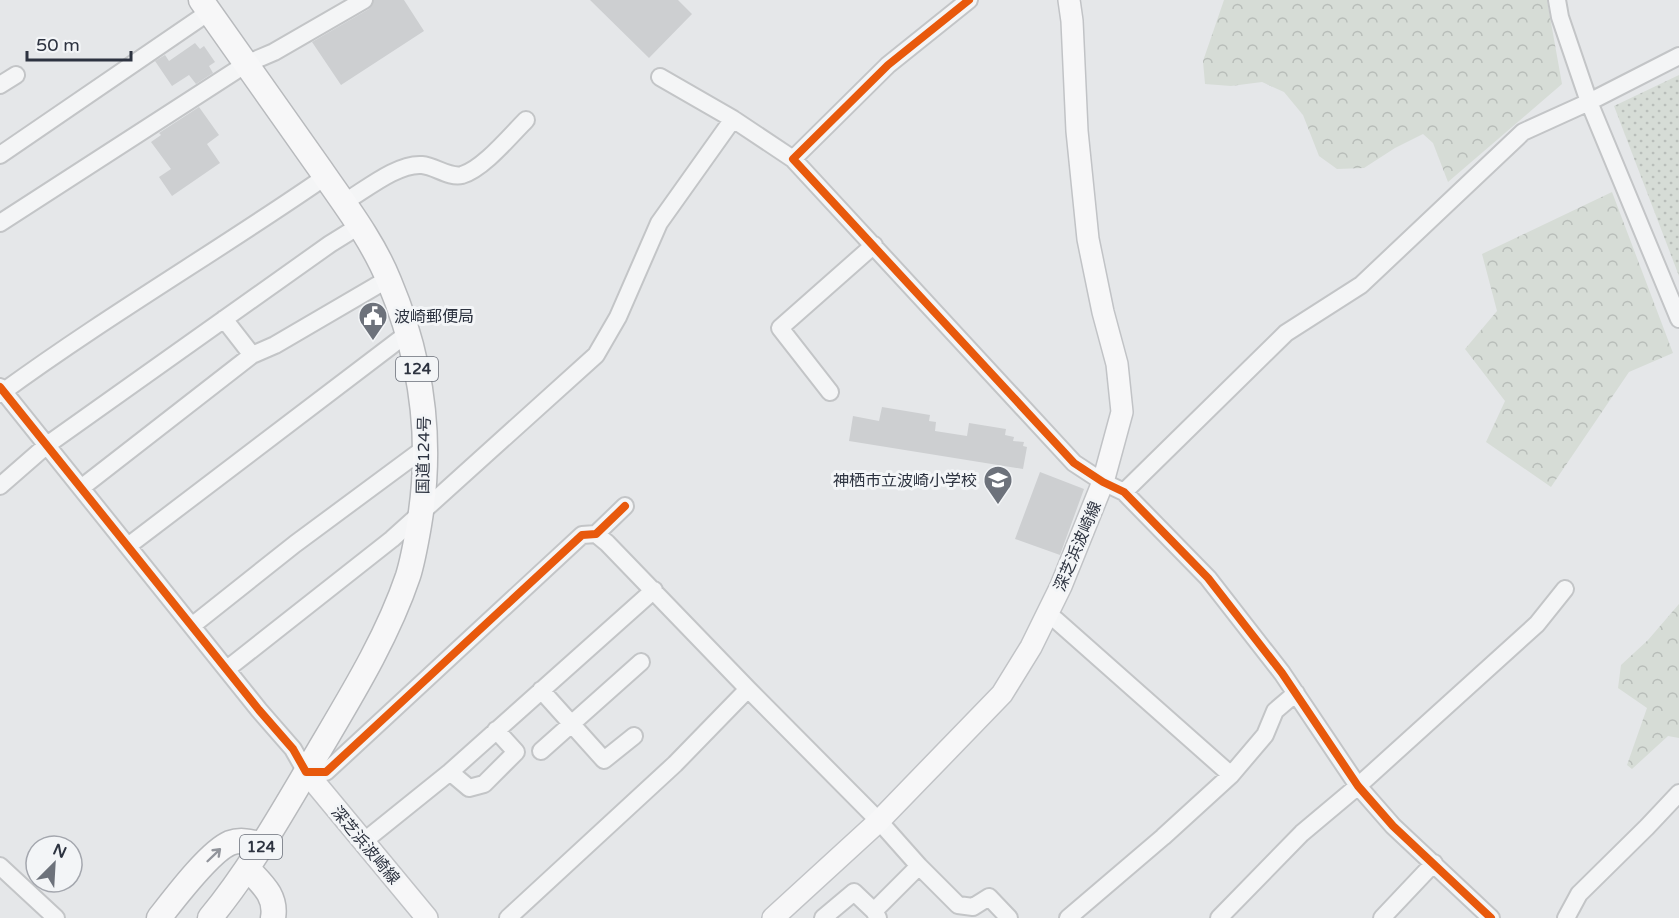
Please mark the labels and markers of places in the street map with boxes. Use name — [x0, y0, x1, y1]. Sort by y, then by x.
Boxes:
public building icon: 波崎郵便局 — [357, 300, 389, 342]
place label: 波崎郵便局 — [394, 307, 474, 327]
school or university icon: 神栖市立波崎小学校 — [982, 464, 1014, 506]
place label: 神栖市立波崎小学校 — [833, 471, 977, 491]

